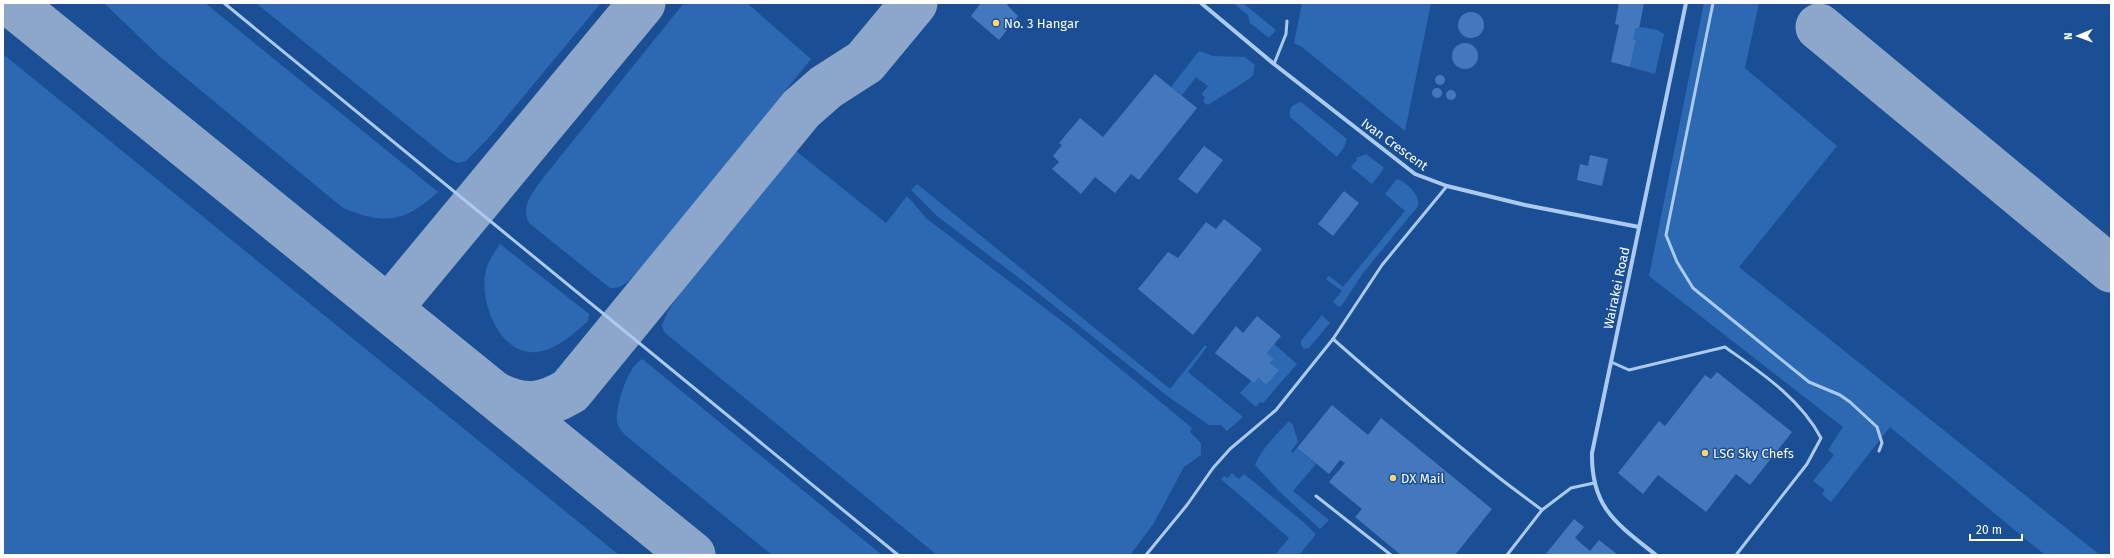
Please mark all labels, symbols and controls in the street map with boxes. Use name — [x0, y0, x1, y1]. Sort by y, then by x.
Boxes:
place label: No. 3 Hangar — [1004, 16, 1079, 31]
north arrow — [2058, 16, 2098, 56]
marker: No. 3 Hangar — [991, 18, 1001, 28]
text: N — [2062, 32, 2075, 40]
street label: Ivan Crescent — [1359, 115, 1431, 174]
street label: Wairakei Road — [1600, 246, 1632, 330]
place label: LSG Sky Chefs — [1713, 446, 1794, 461]
marker: LSG Sky Chefs — [1700, 448, 1710, 458]
place label: DX Mail — [1401, 471, 1445, 486]
marker: DX Mail — [1388, 473, 1398, 483]
scale bar — [1970, 516, 2022, 542]
text: 20 m — [1976, 523, 2002, 537]

